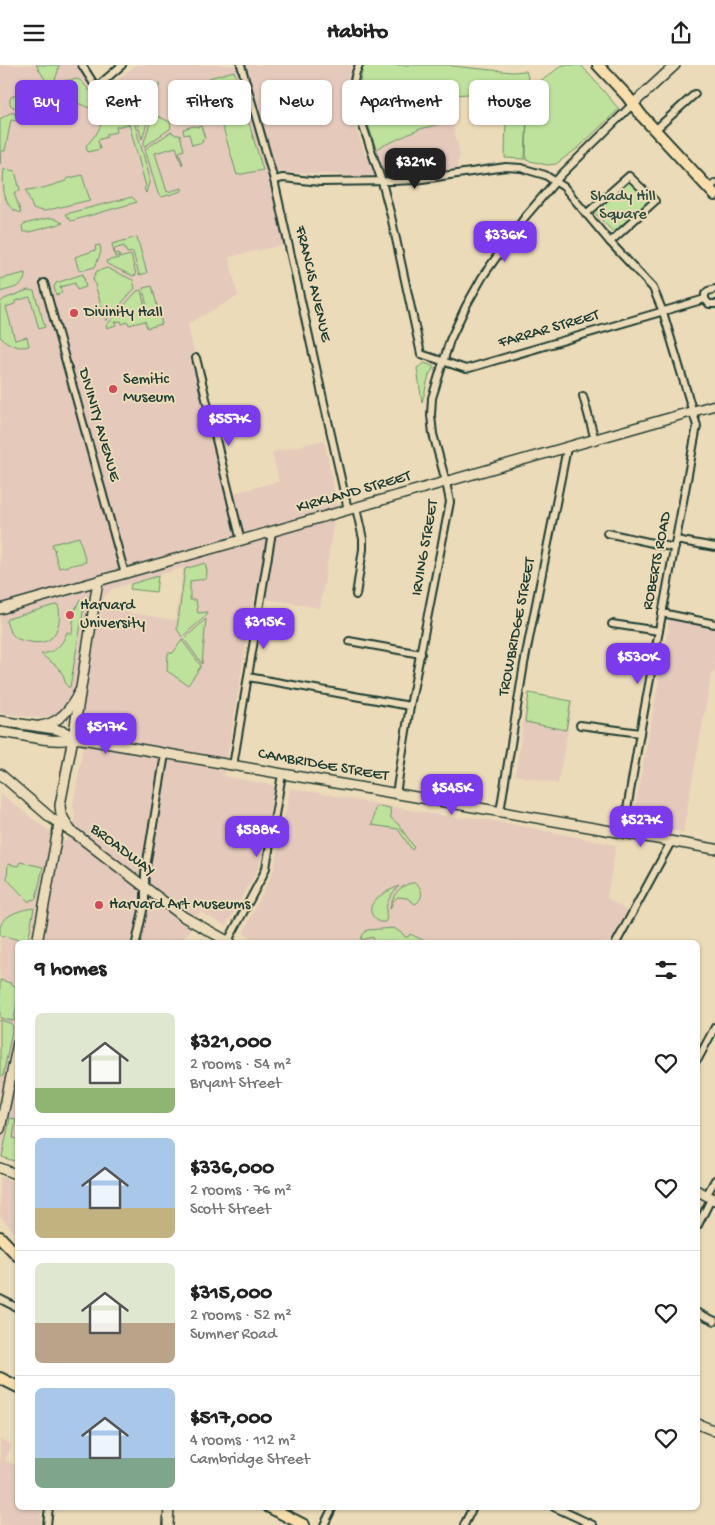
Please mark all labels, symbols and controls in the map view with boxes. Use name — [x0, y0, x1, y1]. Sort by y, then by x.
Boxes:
icon: menu — [20, 19, 48, 47]
icon: share — [667, 19, 695, 47]
text: Habito — [327, 20, 388, 46]
chip: Buy — [15, 80, 78, 125]
chip: Rent — [88, 80, 158, 125]
chip: Filters — [168, 80, 251, 125]
chip: New — [261, 80, 332, 125]
chip: Apartment — [342, 80, 459, 125]
chip: House — [469, 80, 549, 125]
pin: $321K — [380, 147, 450, 190]
text: $321K — [396, 154, 434, 173]
park label: Shady Hill Square — [590, 188, 656, 225]
pin: $336K — [470, 221, 540, 263]
street label: FRANCIS AVENUE — [289, 223, 335, 345]
text: $336K — [485, 227, 525, 246]
place label: Divinity Hall — [83, 304, 163, 323]
street label: FARRAR STREET — [495, 306, 602, 354]
marker: Divinity Hall — [68, 307, 80, 319]
street label: DIVINITY AVENUE — [73, 365, 123, 485]
place label: Semitic Museum — [123, 371, 175, 408]
marker: Semitic Museum — [107, 383, 119, 395]
pin: $557K — [194, 405, 264, 447]
text: $557K — [208, 411, 250, 430]
street label: KIRKLAND STREET — [295, 467, 414, 518]
street label: IRVING STREET — [408, 498, 444, 598]
street label: ROBERTS ROAD — [639, 510, 677, 612]
street label: TROWBRIDGE STREET — [495, 555, 541, 699]
place label: Harvard University — [80, 597, 145, 634]
pin: $315K — [229, 607, 299, 650]
marker: Harvard University — [64, 609, 76, 621]
text: $315K — [244, 614, 284, 633]
pin: $530K — [603, 643, 673, 685]
text: $530K — [617, 649, 659, 668]
pin: $517K — [71, 713, 141, 755]
text: $517K — [86, 719, 126, 738]
street label: CAMBRIDGE STREET — [256, 745, 390, 787]
pin: $545K — [417, 773, 487, 816]
text: $545K — [432, 780, 472, 799]
pin: $527K — [606, 805, 676, 848]
text: $527K — [621, 812, 661, 831]
pin: $588K — [222, 815, 292, 858]
street label: BROADWAY — [85, 820, 158, 882]
text: $588K — [236, 822, 278, 841]
place label: Harvard Art Museums — [109, 896, 251, 915]
marker: Harvard Art Museums — [93, 899, 105, 911]
icon: filters — [652, 956, 680, 984]
text: 9 homes — [35, 958, 106, 983]
text: $321,000 — [190, 1031, 271, 1056]
icon: home — [75, 1033, 135, 1093]
icon: heart — [652, 1049, 680, 1077]
text: 2 rooms · 54 m² — [190, 1056, 291, 1075]
text: Bryant Street — [190, 1075, 281, 1094]
text: $336,000 — [190, 1157, 274, 1182]
icon: home — [75, 1158, 135, 1218]
icon: heart — [652, 1174, 680, 1202]
text: 2 rooms · 76 m² — [190, 1182, 292, 1201]
text: Scott Street — [190, 1201, 271, 1220]
text: $315,000 — [190, 1282, 272, 1307]
icon: home — [75, 1283, 135, 1343]
icon: heart — [652, 1299, 680, 1327]
text: 2 rooms · 52 m² — [190, 1307, 292, 1326]
text: Sumner Road — [190, 1326, 277, 1345]
text: $517,000 — [190, 1407, 272, 1432]
icon: home — [75, 1408, 135, 1468]
icon: heart — [652, 1424, 680, 1452]
text: 4 rooms · 112 m² — [190, 1432, 296, 1451]
text: Cambridge Street — [190, 1451, 310, 1470]

